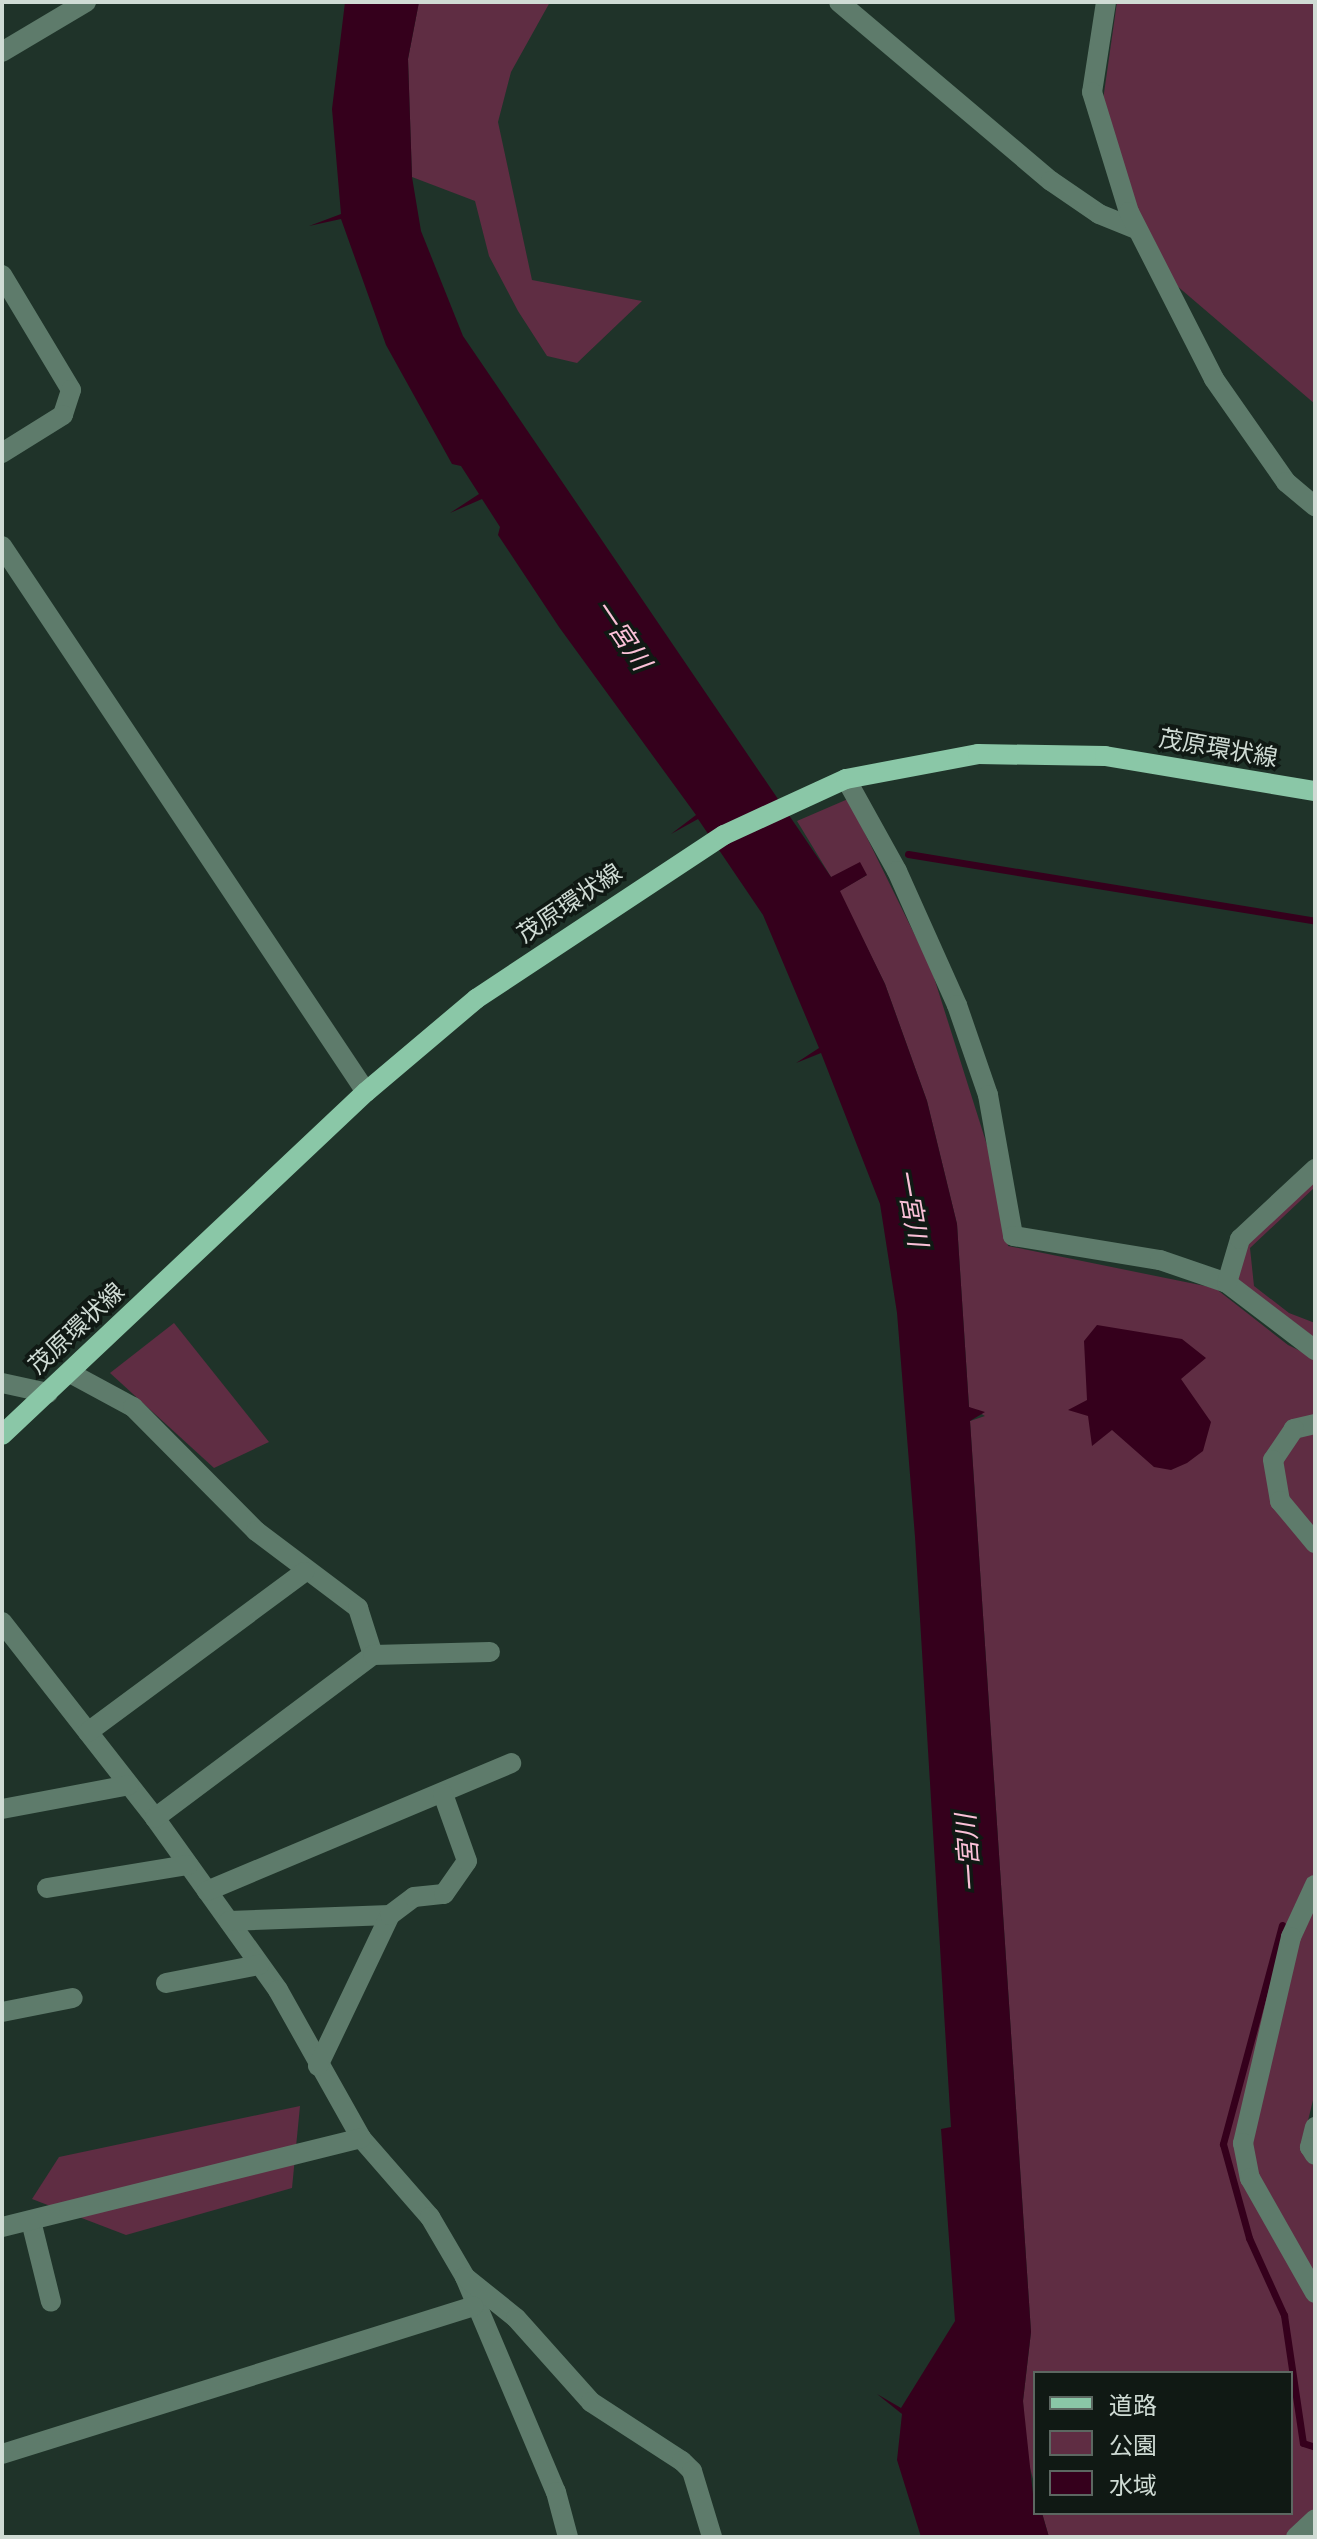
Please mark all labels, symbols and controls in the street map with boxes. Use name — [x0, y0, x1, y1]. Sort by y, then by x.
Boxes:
water label: 一宮川 — [586, 595, 656, 677]
street label: 茂原環状線 — [1156, 724, 1280, 774]
street label: 茂原環状線 — [512, 859, 628, 949]
water label: 一宮川 — [888, 1167, 932, 1249]
street label: 茂原環状線 — [23, 1278, 131, 1380]
water label: 一宮川 — [952, 1813, 988, 1893]
legend — [1033, 2371, 1293, 2515]
text: 道路 — [1109, 2391, 1157, 2421]
text: 公園 — [1109, 2431, 1157, 2461]
text: 水域 — [1109, 2471, 1157, 2501]

